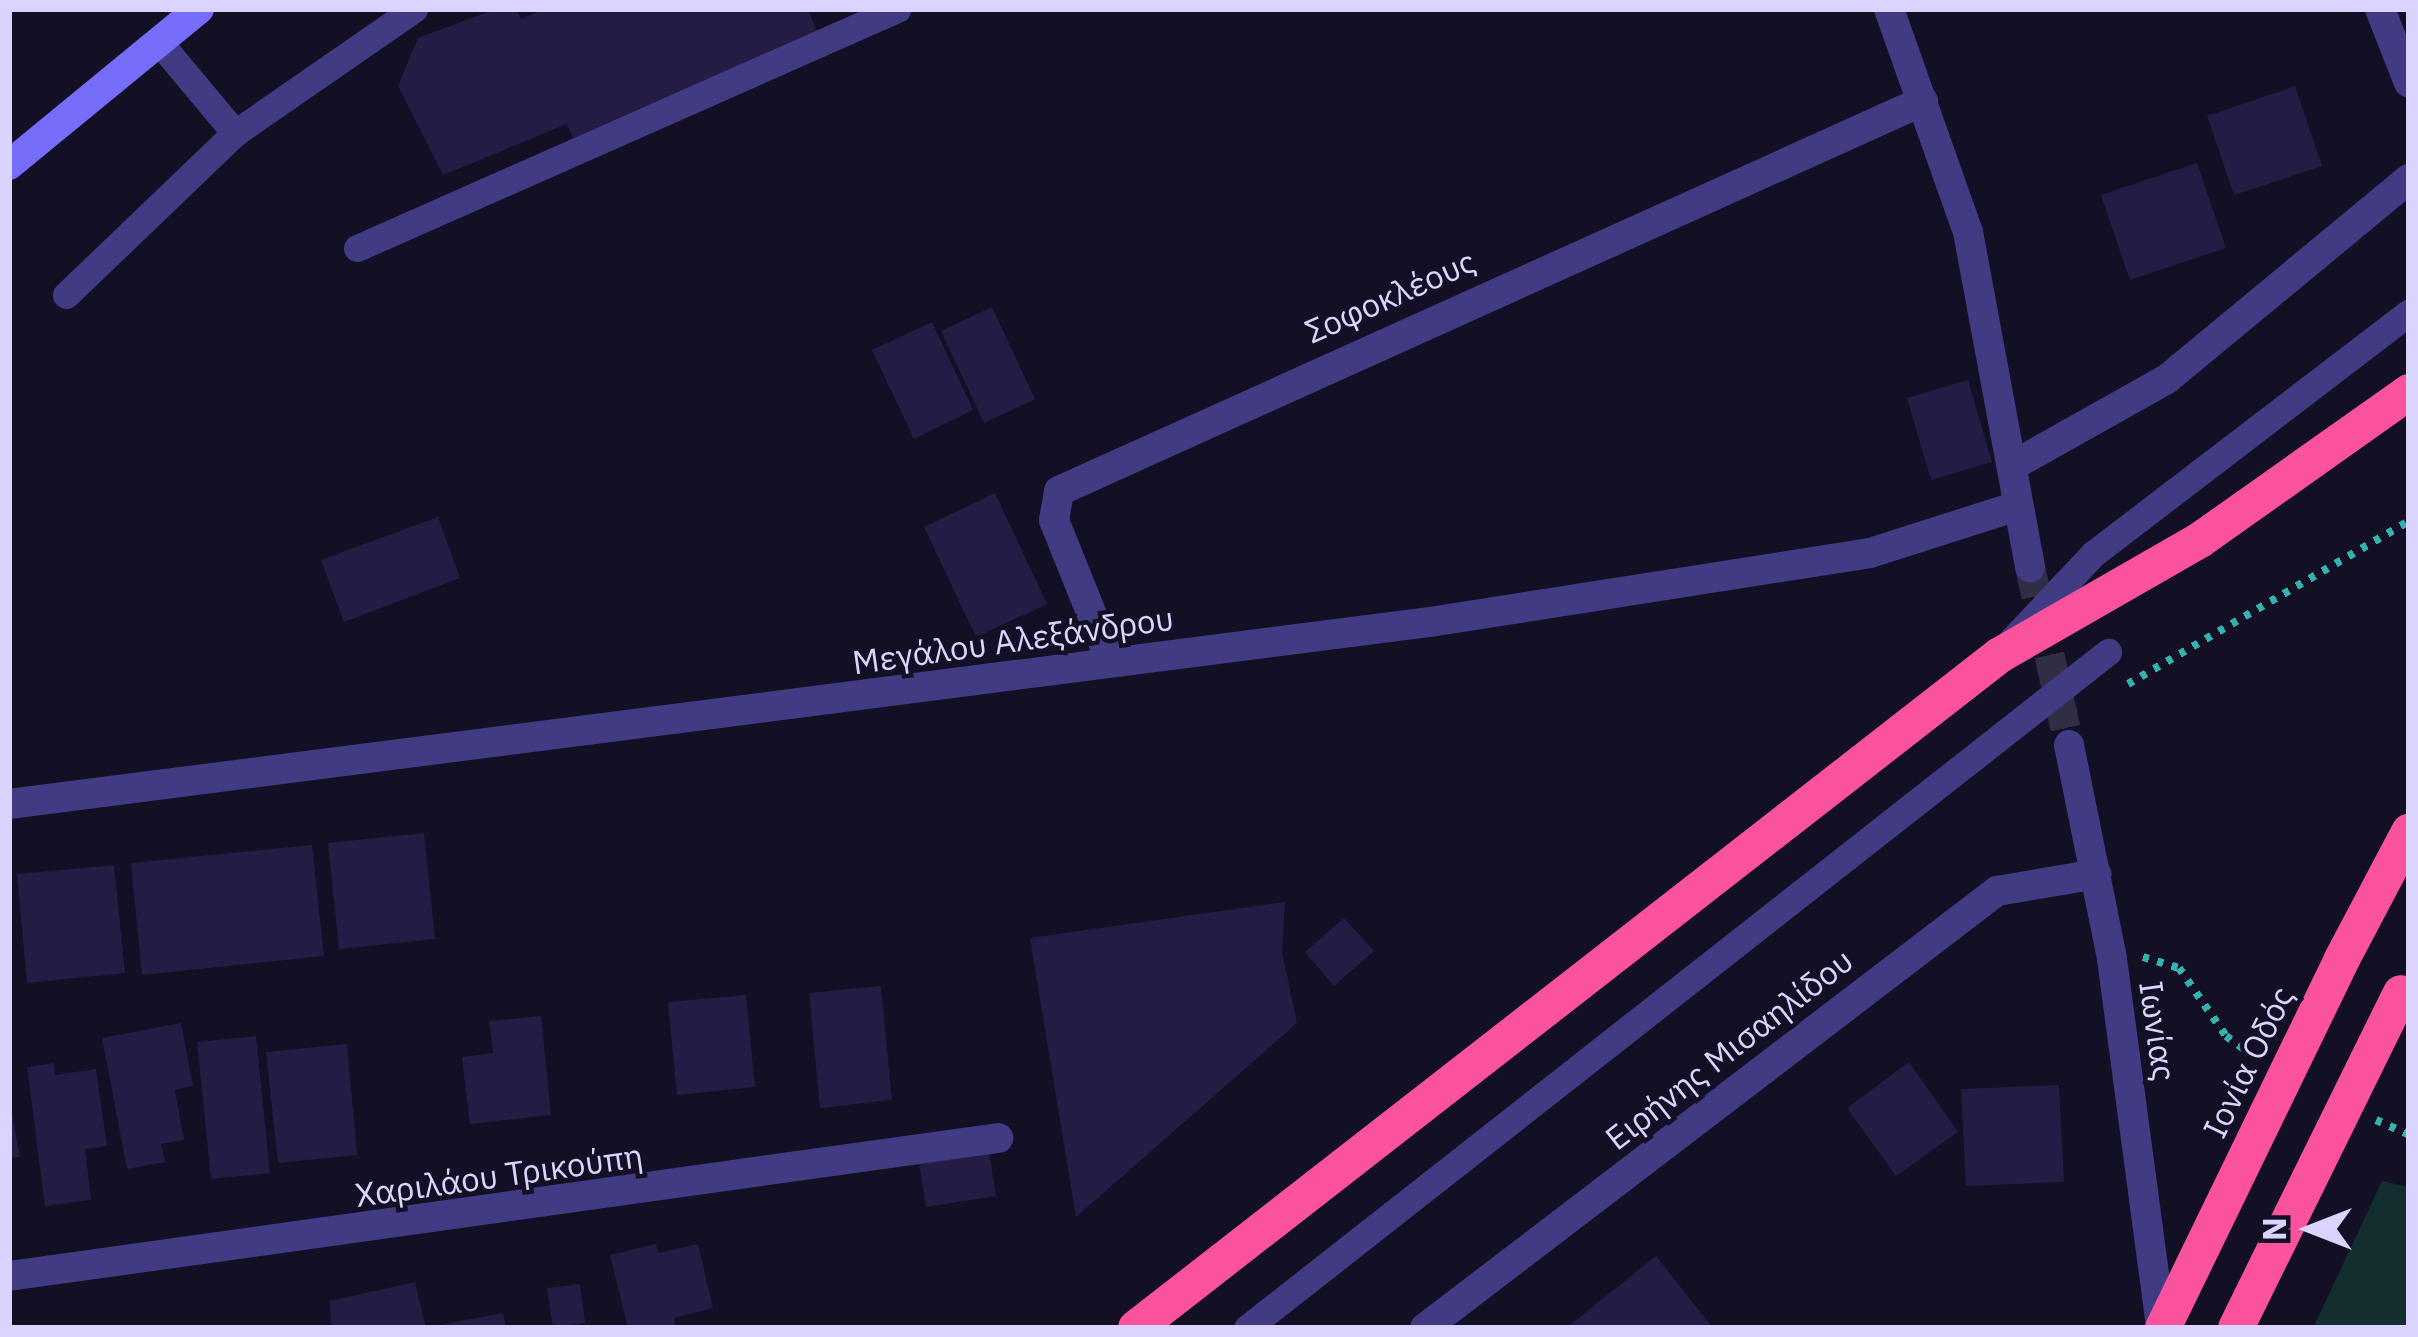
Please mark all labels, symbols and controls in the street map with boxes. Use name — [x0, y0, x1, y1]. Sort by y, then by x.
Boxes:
street label: Σοφοκλέους — [1299, 241, 1481, 351]
street label: Μεγάλου Αλεξάνδρου — [850, 598, 1176, 682]
street label: Ειρήνης Μισαηλίδου — [1598, 940, 1860, 1158]
street label: Ιωνίας — [2131, 978, 2185, 1084]
street label: Ιονία Οδός — [2194, 980, 2302, 1144]
street label: Χαριλάου Τρικούπη — [353, 1135, 645, 1215]
north arrow — [2250, 1169, 2370, 1289]
text: N — [2252, 1217, 2295, 1241]

